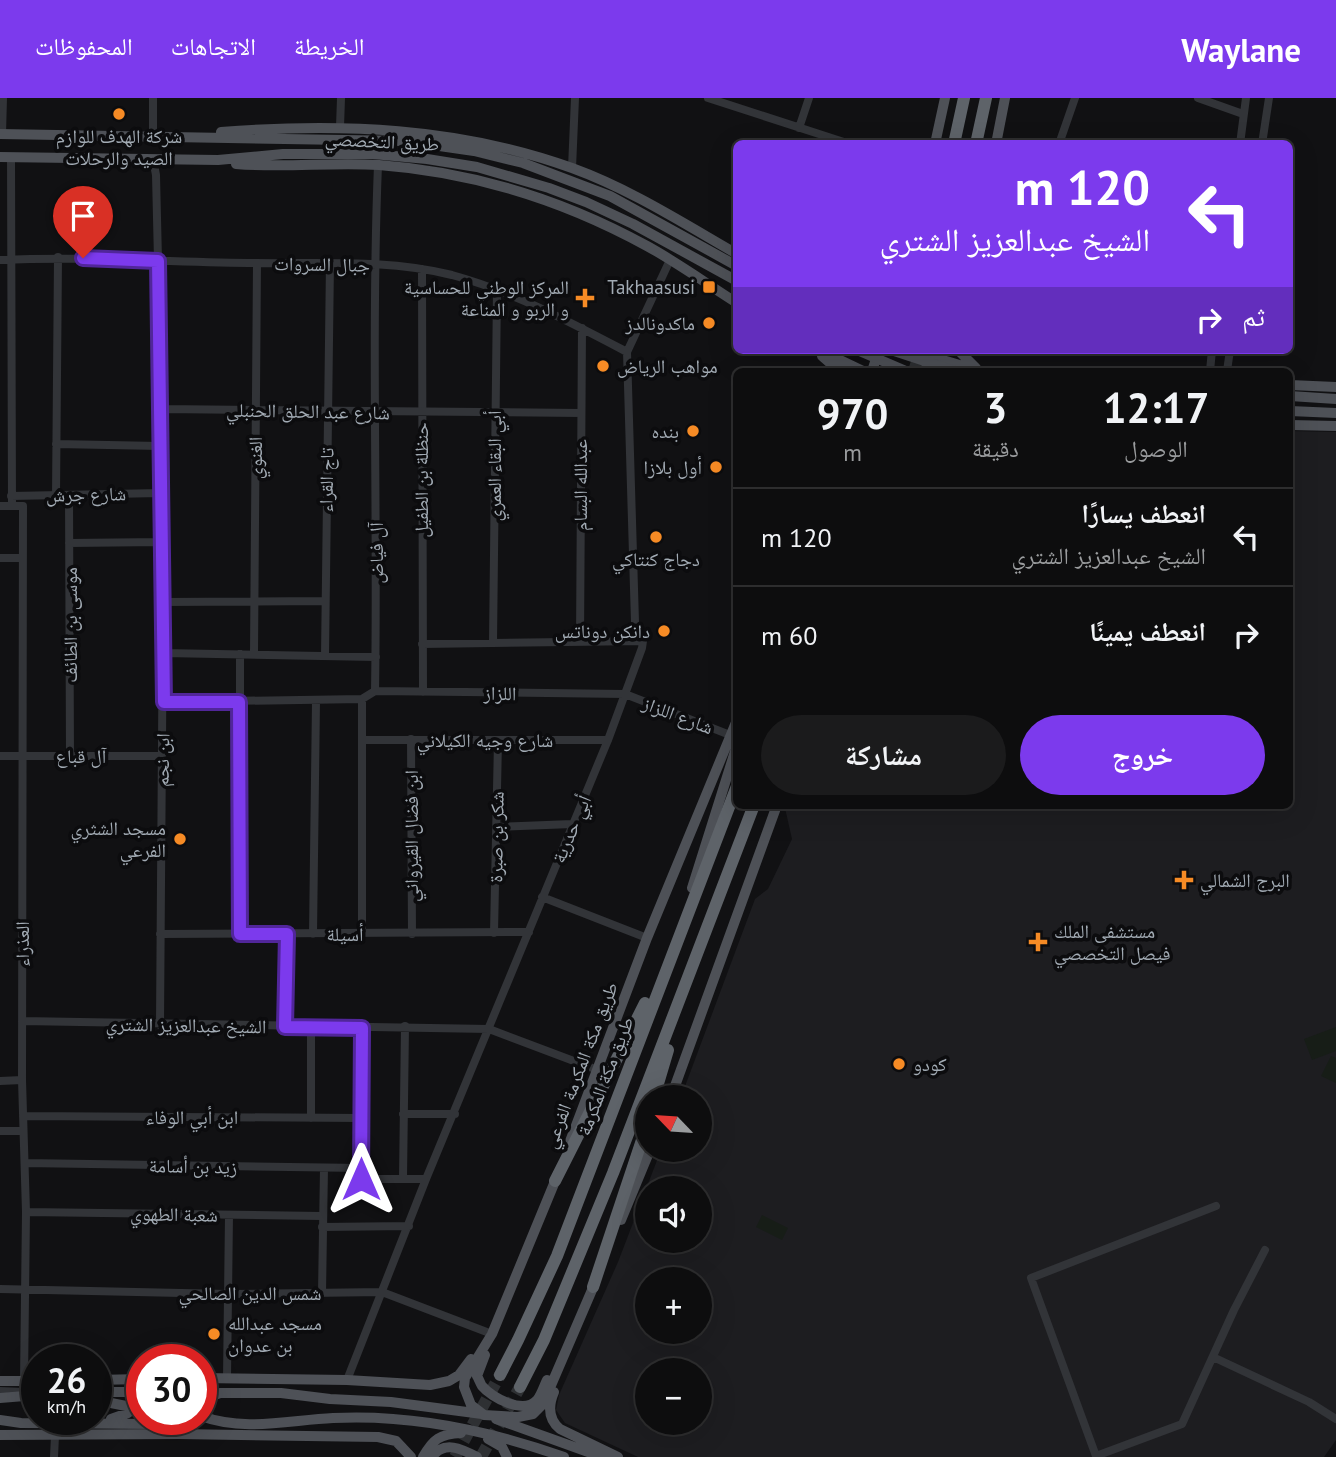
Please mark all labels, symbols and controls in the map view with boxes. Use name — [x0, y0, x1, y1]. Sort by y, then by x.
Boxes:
text: Waylane — [1181, 28, 1301, 71]
text: المحفوظات — [35, 31, 133, 62]
text: الاتجاهات — [171, 31, 256, 62]
text: الخريطة — [294, 31, 365, 62]
marker: شركة الهدف للوازم الصيد والرحلات — [111, 106, 127, 122]
place label: شركة الهدف للوازم الصيد والرحلات — [56, 124, 182, 170]
street label: طريق التخصصي — [324, 126, 440, 160]
text: 120 m — [1015, 155, 1150, 219]
icon: left — [1174, 168, 1265, 259]
pin — [53, 186, 113, 258]
icon: arrive — [64, 197, 102, 235]
text: الشيخ عبدالعزيز الشتري — [879, 218, 1150, 260]
street label: جبال السروات — [274, 251, 370, 277]
place label: المركز الوطني للحساسية و الربو و المناعة — [404, 275, 569, 321]
place label: Takhaasusi — [607, 275, 695, 299]
marker: Takhaasusi — [701, 279, 717, 295]
marker: المركز الوطني للحساسية و الربو و المناعة — [575, 288, 595, 308]
text: ثم — [1242, 300, 1265, 333]
icon: right — [1190, 301, 1228, 339]
place label: ماكدونالدز — [624, 311, 695, 335]
marker: ماكدونالدز — [701, 315, 717, 331]
place label: مواهب الرياض — [617, 354, 718, 378]
marker: مواهب الرياض — [595, 358, 611, 374]
text: 3 — [984, 380, 1007, 435]
text: 12:17 — [1103, 380, 1209, 435]
text: 970 — [817, 386, 888, 441]
street label: شارع عبد الحلق الحنبلي — [226, 398, 390, 428]
street label: أبي البقاء العمري — [482, 410, 510, 522]
place label: بنده — [651, 419, 679, 443]
street label: حنظلة بن الطفيل — [409, 422, 433, 538]
marker: بنده — [685, 423, 701, 439]
text: دقيقة — [972, 434, 1019, 463]
text: الوصول — [1124, 434, 1188, 463]
street label: الغنوي — [243, 437, 271, 479]
text: m — [843, 438, 862, 467]
street label: عبدالله البسام — [568, 439, 594, 531]
street label: تاج القراء — [313, 447, 339, 513]
place label: أول بلازا — [644, 455, 702, 479]
marker: أول بلازا — [708, 459, 724, 475]
street label: شارع جرش — [46, 481, 126, 507]
text: انعطف يسارًا — [1082, 497, 1206, 530]
icon: left — [1227, 518, 1265, 556]
street label: آل فياض — [364, 521, 388, 584]
text: 120 m — [761, 521, 832, 554]
marker: دجاج كنتاكي — [648, 529, 664, 545]
text: الشيخ عبدالعزيز الشتري — [1012, 541, 1206, 570]
place label: دجاج كنتاكي — [612, 547, 700, 575]
street label: موسى بن الطائف — [58, 567, 82, 683]
text: انعطف يمينًا — [1089, 615, 1206, 648]
icon: right — [1227, 616, 1265, 654]
place label: دانكن دوناتس — [555, 619, 650, 643]
text: 60 m — [761, 619, 817, 652]
marker: دانكن دوناتس — [656, 623, 672, 639]
street label: اللزاز — [482, 681, 517, 705]
street label: شارع اللزاز — [638, 690, 717, 739]
button: مشاركة — [761, 715, 1006, 795]
button: خروج — [1020, 715, 1265, 795]
street label: شارع وجيه الكيلاني — [417, 728, 553, 756]
street label: ابن نجم — [150, 733, 175, 787]
street label: آل قباع — [56, 744, 108, 768]
street label: ابن فضال القيرواني — [399, 770, 427, 902]
street label: شكر بن صبرة — [483, 791, 509, 883]
street label: أبي حدرية — [546, 791, 600, 868]
place label: مسجد الشثري الفرعي — [71, 816, 166, 866]
marker: مسجد الشثري الفرعي — [172, 831, 188, 847]
place label: البرج الشمالي — [1200, 868, 1290, 896]
marker: البرج الشمالي — [1174, 870, 1194, 890]
place label: مستشفى الملك فيصل التخصصي — [1054, 919, 1171, 969]
street label: العذراء — [10, 921, 34, 967]
street label: أسيلة — [326, 922, 364, 946]
marker: مستشفى الملك فيصل التخصصي — [1028, 932, 1048, 952]
street label: طريق مكة المكرمة الفرعي — [538, 979, 622, 1151]
street label: الشيخ عبدالعزيز الشتري — [105, 1012, 267, 1042]
street label: طريق مكة المكرمة — [572, 1014, 638, 1138]
place label: كودو — [913, 1052, 947, 1076]
marker: كودو — [891, 1056, 907, 1072]
north arrow — [635, 1085, 712, 1162]
map controls — [635, 1085, 712, 1435]
street label: ابن أبي الوفاء — [146, 1105, 238, 1133]
position arrow — [324, 1142, 398, 1216]
street label: زيد بن أسامة — [149, 1153, 237, 1179]
button: sound — [635, 1176, 712, 1253]
street label: شعبة الطهوي — [130, 1201, 218, 1231]
button: + — [635, 1267, 712, 1344]
street label: شمس الدين الصالحي — [179, 1281, 321, 1309]
place label: مسجد عبدالله بن عدوان — [228, 1311, 322, 1357]
marker: مسجد عبدالله بن عدوان — [206, 1326, 222, 1342]
speed limit sign: 30 — [126, 1344, 217, 1435]
text: 26 — [47, 1357, 86, 1403]
button: − — [635, 1358, 712, 1435]
text: km/h — [47, 1395, 86, 1418]

